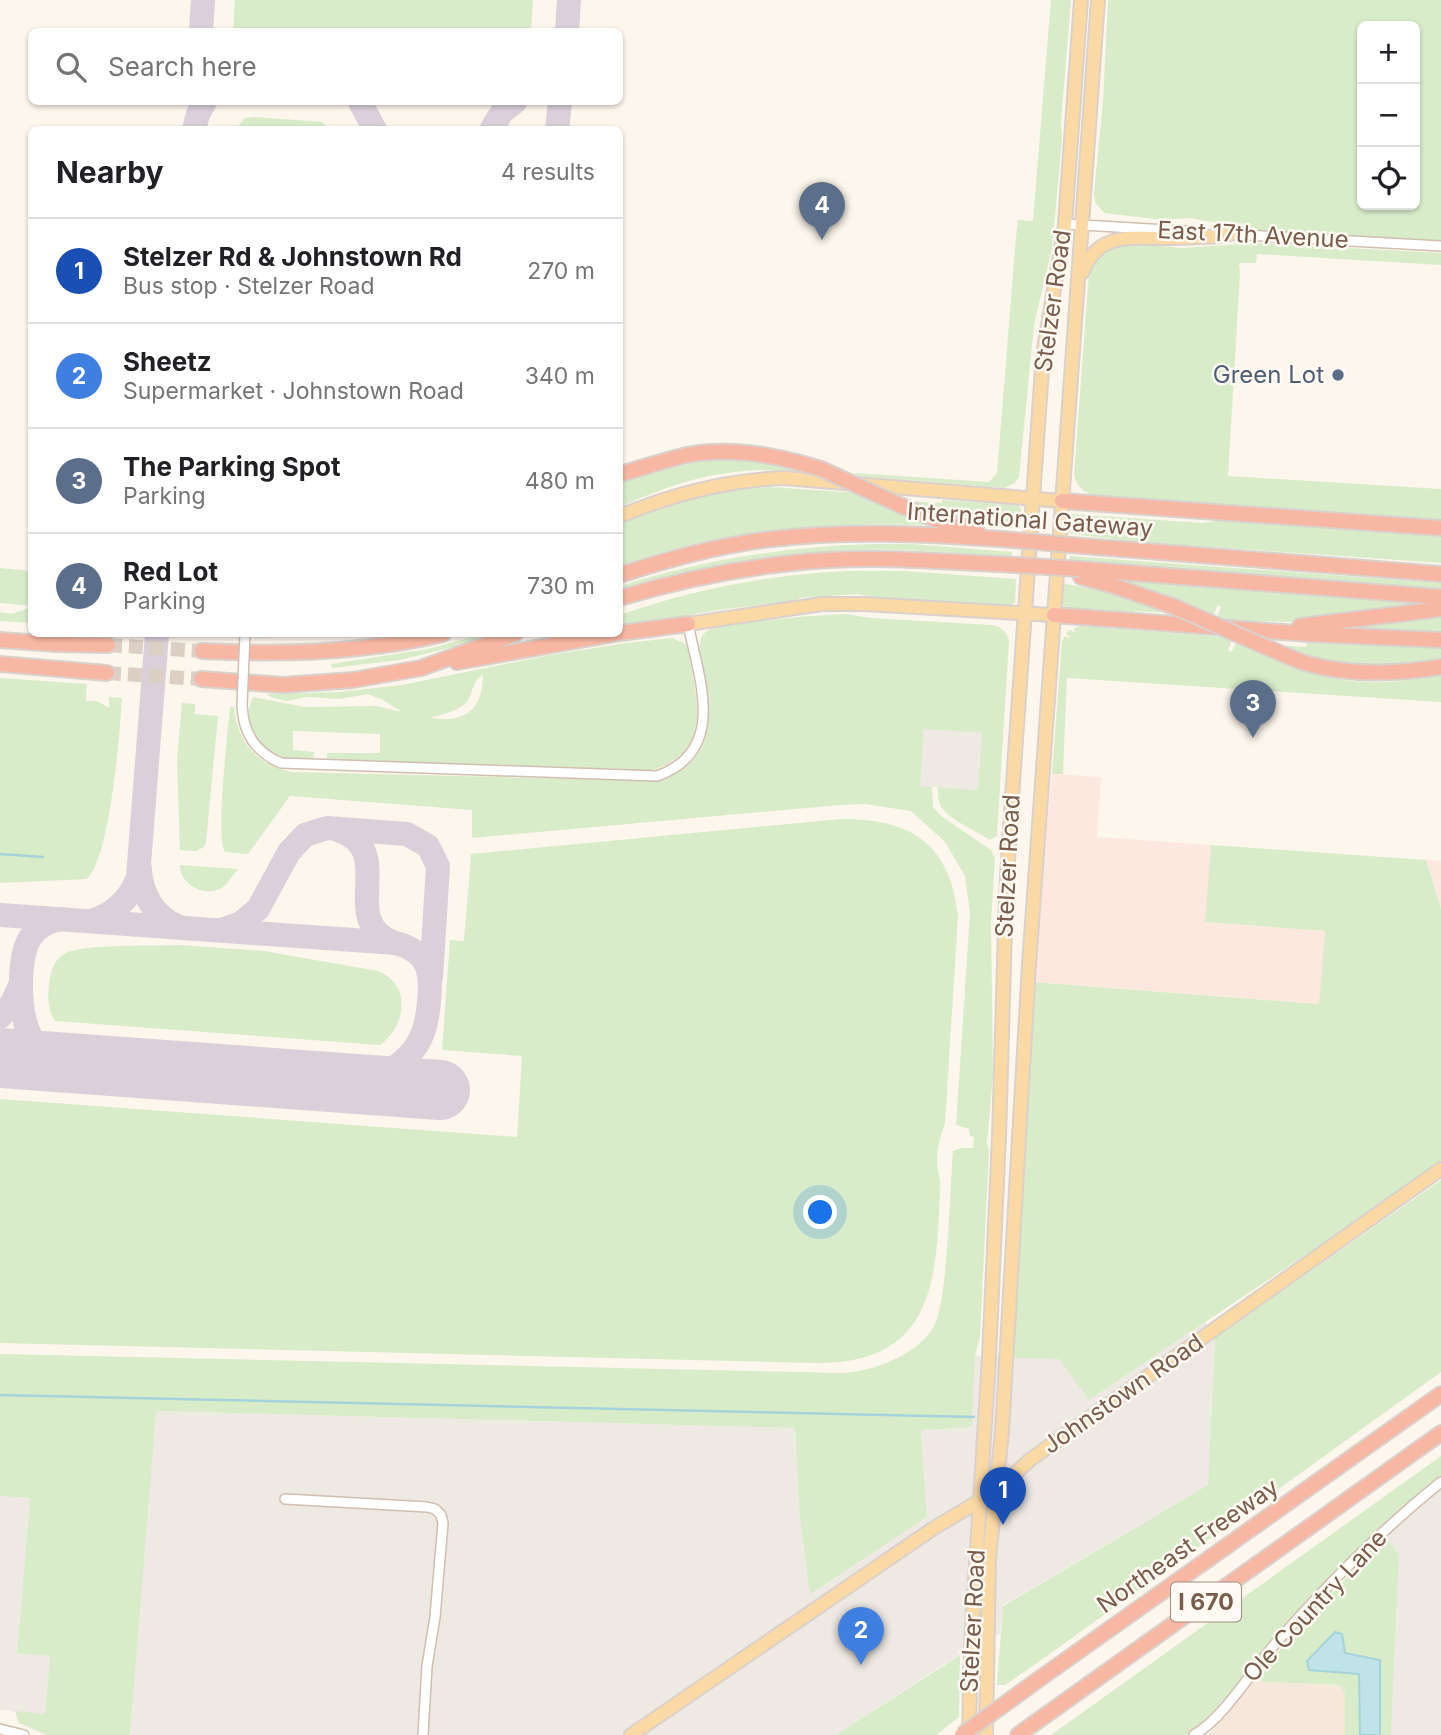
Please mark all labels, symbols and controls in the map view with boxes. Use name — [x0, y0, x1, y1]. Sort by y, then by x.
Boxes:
map controls — [1357, 21, 1420, 210]
button: + — [1357, 21, 1420, 84]
search box — [28, 28, 623, 105]
icon: search — [52, 48, 90, 86]
text: Search here — [108, 51, 257, 82]
button: − — [1357, 84, 1420, 147]
button: locate — [1357, 147, 1420, 210]
text: Nearby — [56, 154, 164, 190]
text: 4 results — [501, 158, 595, 186]
pin: 4 — [799, 182, 845, 240]
street label: East 17th Avenue — [1157, 215, 1349, 254]
street label: Stelzer Road — [1028, 228, 1077, 374]
text: Stelzer Rd & Johnstown Rd — [123, 241, 462, 272]
text: 1 — [74, 257, 84, 285]
text: 270 m — [527, 257, 595, 285]
text: Bus stop · Stelzer Road — [123, 272, 375, 300]
text: Sheetz — [123, 346, 212, 377]
place label: Green Lot — [1213, 360, 1324, 389]
text: 2 — [72, 362, 86, 390]
text: 340 m — [525, 362, 595, 390]
marker: Green Lot — [1330, 367, 1346, 383]
text: Supermarket · Johnstown Road — [123, 377, 464, 405]
text: The Parking Spot — [123, 451, 341, 482]
text: 3 — [72, 467, 86, 495]
text: 480 m — [525, 467, 595, 495]
text: Parking — [123, 482, 206, 510]
street label: International Gateway — [906, 496, 1154, 543]
text: Red Lot — [123, 556, 218, 587]
text: 4 — [71, 572, 87, 600]
text: 730 m — [527, 572, 595, 600]
text: Parking — [123, 587, 206, 615]
pin: 3 — [1230, 680, 1276, 738]
street label: Stelzer Road — [989, 794, 1026, 938]
your location — [803, 1195, 837, 1229]
street label: Johnstown Road — [1037, 1327, 1209, 1460]
pin: 1 — [980, 1467, 1026, 1525]
street label: Northeast Freeway — [1091, 1472, 1284, 1619]
street label: Ole Country Lane — [1237, 1523, 1393, 1688]
street label: Stelzer Road — [954, 1549, 991, 1693]
road number: I 670 — [1171, 1582, 1241, 1622]
pin: 2 — [838, 1607, 884, 1665]

